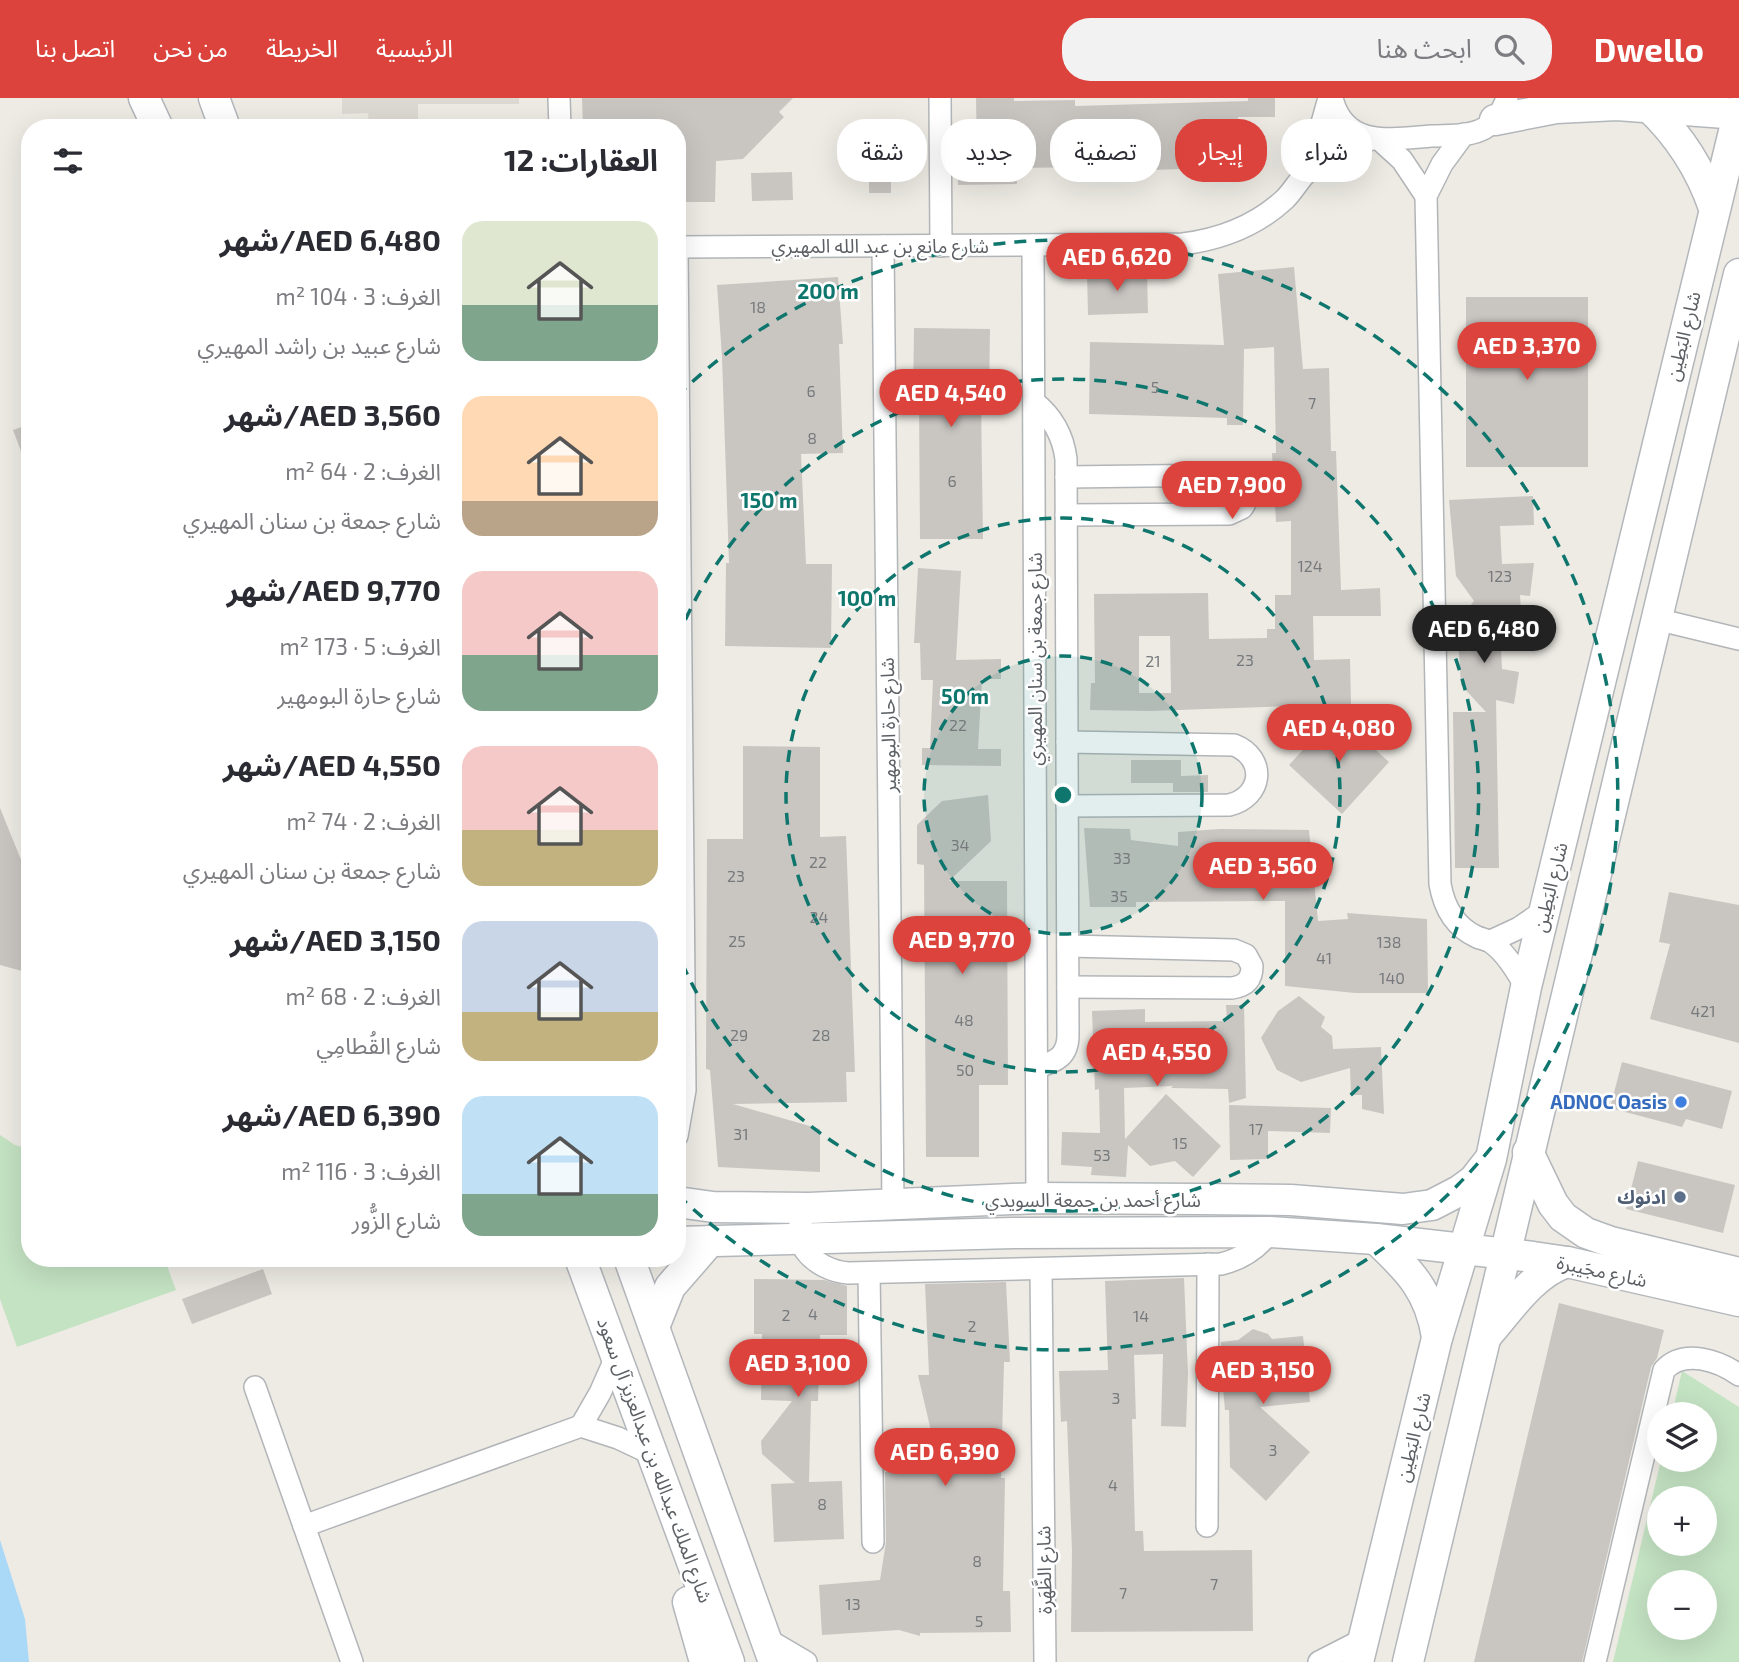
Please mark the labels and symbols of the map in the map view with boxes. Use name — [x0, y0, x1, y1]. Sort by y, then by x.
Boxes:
street label: شارع مانع بن عبد الله المهيري — [771, 234, 989, 261]
pin: AED 6,620 — [1037, 234, 1197, 293]
text: 200 m — [797, 278, 859, 303]
street label: شارع البَطِين — [1660, 289, 1708, 384]
house number: 18 — [750, 297, 766, 316]
pin: AED 3,370 — [1447, 322, 1607, 382]
pin: AED 4,540 — [871, 370, 1031, 429]
house number: 5 — [1151, 377, 1159, 396]
house number: 6 — [806, 381, 816, 400]
house number: 7 — [1308, 393, 1316, 412]
house number: 8 — [807, 428, 817, 447]
pin: AED 7,900 — [1152, 462, 1312, 521]
house number: 6 — [947, 471, 957, 490]
text: 150 m — [741, 487, 797, 512]
street label: شارع جمعة بن سنان المهيري — [1023, 552, 1050, 766]
house number: 124 — [1297, 556, 1323, 575]
house number: 123 — [1488, 566, 1512, 585]
text: 100 m — [838, 585, 896, 610]
pin: AED 6,480 — [1404, 606, 1564, 665]
house number: 23 — [1236, 650, 1254, 669]
house number: 21 — [1145, 651, 1161, 670]
street label: شارع حارة البومهير — [875, 657, 903, 794]
text: 50 m — [941, 683, 989, 708]
pin: AED 4,080 — [1259, 704, 1419, 764]
house number: 22 — [949, 715, 967, 734]
centre of rings — [1051, 783, 1075, 807]
house number: 34 — [951, 835, 970, 854]
street label: شارع البَطِين — [1527, 840, 1575, 935]
pin: AED 3,560 — [1183, 842, 1343, 902]
house number: 33 — [1113, 848, 1131, 867]
house number: 22 — [809, 852, 827, 871]
house number: 23 — [727, 866, 745, 885]
house number: 35 — [1110, 886, 1128, 905]
house number: 24 — [810, 907, 829, 926]
pin: AED 9,770 — [882, 916, 1042, 976]
house number: 25 — [728, 931, 746, 950]
house number: 138 — [1377, 932, 1401, 951]
house number: 41 — [1316, 948, 1332, 967]
house number: 140 — [1379, 968, 1405, 987]
house number: 421 — [1690, 1001, 1716, 1020]
house number: 48 — [954, 1010, 974, 1029]
house number: 29 — [730, 1025, 748, 1044]
house number: 28 — [812, 1025, 830, 1044]
pin: AED 4,550 — [1077, 1028, 1237, 1088]
house number: 50 — [956, 1060, 974, 1079]
place label: ADNOC Oasis — [1550, 1090, 1667, 1113]
marker: ADNOC Oasis — [1673, 1094, 1689, 1110]
house number: 17 — [1249, 1119, 1263, 1138]
house number: 31 — [733, 1124, 749, 1143]
house number: 15 — [1173, 1133, 1187, 1152]
house number: 53 — [1093, 1145, 1111, 1164]
place label: ادنوك — [1617, 1185, 1666, 1208]
street label: شارع أحمد بن جمعة السويدي — [985, 1188, 1201, 1215]
marker: ادنوك — [1672, 1189, 1688, 1205]
street label: شارع مجَيبرة — [1554, 1250, 1649, 1294]
house number: 4 — [808, 1304, 818, 1323]
house number: 2 — [782, 1305, 791, 1324]
house number: 14 — [1133, 1306, 1149, 1325]
street label: شارع الملك عبدالله بن عبدالعزيز آل سعود — [590, 1314, 718, 1607]
house number: 2 — [968, 1316, 977, 1335]
pin: AED 3,100 — [718, 1340, 878, 1399]
pin: AED 3,150 — [1183, 1346, 1343, 1406]
house number: 3 — [1112, 1388, 1120, 1407]
street label: شارع البَطِين — [1390, 1390, 1438, 1485]
pin: AED 6,390 — [865, 1428, 1025, 1488]
house number: 3 — [1269, 1440, 1277, 1459]
house number: 4 — [1108, 1475, 1118, 1494]
house number: 8 — [817, 1494, 827, 1513]
street label: شارع الظَّهَرة — [1030, 1526, 1059, 1614]
house number: 8 — [972, 1551, 982, 1570]
house number: 7 — [1210, 1574, 1218, 1593]
house number: 7 — [1119, 1583, 1127, 1602]
house number: 13 — [845, 1594, 861, 1613]
house number: 5 — [975, 1611, 983, 1630]

